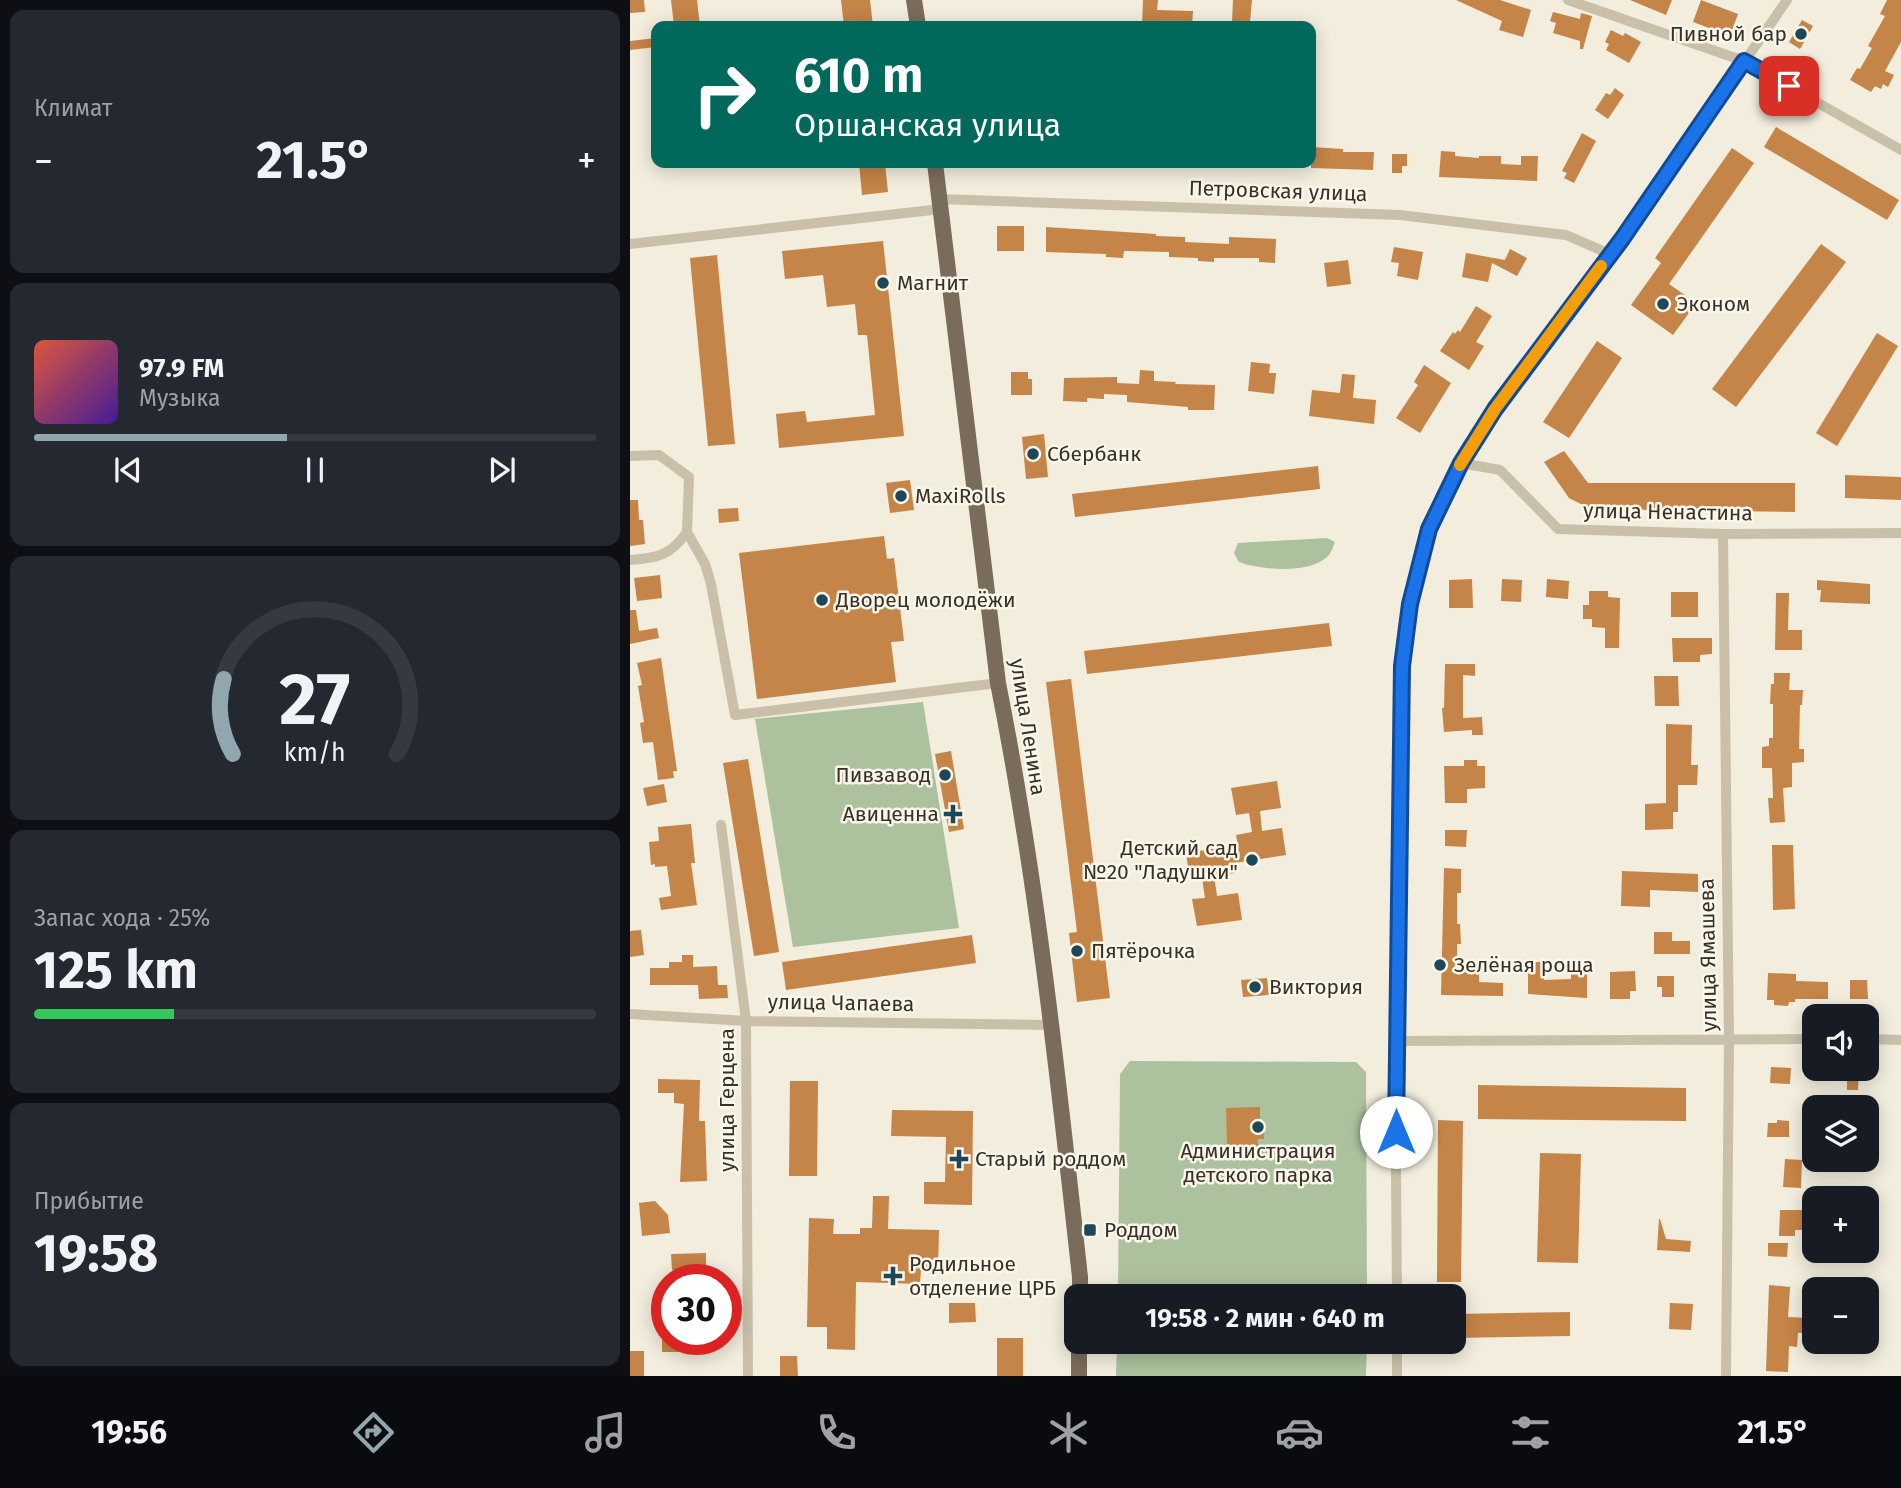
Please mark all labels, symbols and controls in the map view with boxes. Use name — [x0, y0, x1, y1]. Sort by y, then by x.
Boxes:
place label: Пивной бар — [1670, 21, 1787, 47]
marker: Пивной бар — [1793, 26, 1809, 42]
text: 610 m — [794, 46, 923, 105]
icon: right — [679, 49, 770, 140]
pin — [1759, 56, 1819, 116]
icon: arrive — [1770, 67, 1808, 105]
text: Климат — [34, 94, 112, 122]
text: Оршанская улица — [794, 106, 1061, 144]
text: 21.5° — [256, 129, 374, 192]
text: − — [34, 138, 53, 184]
text: + — [577, 138, 596, 184]
street label: Петровская улица — [1188, 175, 1368, 207]
place label: Магнит — [897, 270, 969, 296]
marker: Магнит — [875, 275, 891, 291]
place label: Эконом — [1677, 291, 1750, 317]
marker: Эконом — [1655, 296, 1671, 312]
text: 97.9 FM — [139, 353, 224, 384]
text: Музыка — [139, 384, 220, 412]
place label: Сбербанк — [1047, 441, 1141, 467]
marker: Сбербанк — [1025, 446, 1041, 462]
icon: previous — [109, 451, 147, 489]
icon: pause — [296, 451, 334, 489]
icon: next — [483, 451, 521, 489]
place label: MaxiRolls — [915, 483, 1006, 509]
marker: MaxiRolls — [893, 488, 909, 504]
street label: улица Ненастина — [1583, 498, 1753, 526]
place label: Дворец молодёжи — [835, 587, 1016, 613]
marker: Дворец молодёжи — [814, 592, 830, 608]
text: 27 — [280, 656, 350, 743]
street label: улица Ленина — [1004, 657, 1052, 797]
text: km/h — [284, 738, 346, 768]
place label: Пивзавод — [835, 762, 931, 788]
marker: Пивзавод — [937, 767, 953, 783]
place label: Авиценна — [843, 801, 939, 827]
marker: Авиценна — [945, 806, 961, 822]
place label: Детский сад №20 "Ладушки" — [1083, 835, 1238, 885]
marker: Детский сад №20 "Ладушки" — [1244, 852, 1260, 868]
street label: улица Ямашева — [1694, 878, 1722, 1032]
text: Запас хода · 25% — [34, 904, 210, 932]
place label: Пятёрочка — [1091, 938, 1195, 964]
text: 125 km — [34, 939, 198, 1002]
marker: Пятёрочка — [1069, 943, 1085, 959]
place label: Зелёная роща — [1454, 952, 1594, 978]
marker: Зелёная роща — [1432, 957, 1448, 973]
place label: Виктория — [1269, 974, 1363, 1000]
marker: Виктория — [1247, 979, 1263, 995]
street label: улица Чапаева — [767, 989, 915, 1017]
map controls — [1802, 1004, 1879, 1354]
button: sound — [1802, 1004, 1879, 1081]
street label: улица Герцена — [714, 1028, 740, 1172]
position arrow — [1359, 1095, 1433, 1169]
button: layers — [1802, 1095, 1879, 1172]
marker: Администрация детского парка — [1250, 1119, 1266, 1135]
place label: Администрация детского парка — [1180, 1138, 1336, 1188]
place label: Старый роддом — [975, 1146, 1126, 1172]
marker: Старый роддом — [949, 1149, 969, 1169]
button: + — [1802, 1186, 1879, 1263]
text: Прибытие — [34, 1187, 144, 1215]
place label: Роддом — [1104, 1217, 1178, 1243]
text: 19:58 — [34, 1222, 158, 1285]
marker: Роддом — [1082, 1222, 1098, 1238]
place label: Родильное отделение ЦРБ — [909, 1251, 1056, 1301]
speed limit sign: 30 — [651, 1264, 742, 1355]
marker: Родильное отделение ЦРБ — [883, 1266, 903, 1286]
button: − — [1802, 1277, 1879, 1354]
text: 19:58 · 2 мин · 640 m — [1145, 1303, 1385, 1334]
icon: directions — [349, 1408, 398, 1457]
icon: music — [581, 1408, 630, 1457]
icon: phone — [812, 1408, 861, 1457]
icon: climate — [1044, 1408, 1093, 1457]
icon: car — [1275, 1408, 1324, 1457]
icon: filters — [1506, 1408, 1555, 1457]
text: 19:56 — [91, 1413, 167, 1451]
text: 21.5° — [1738, 1413, 1810, 1451]

